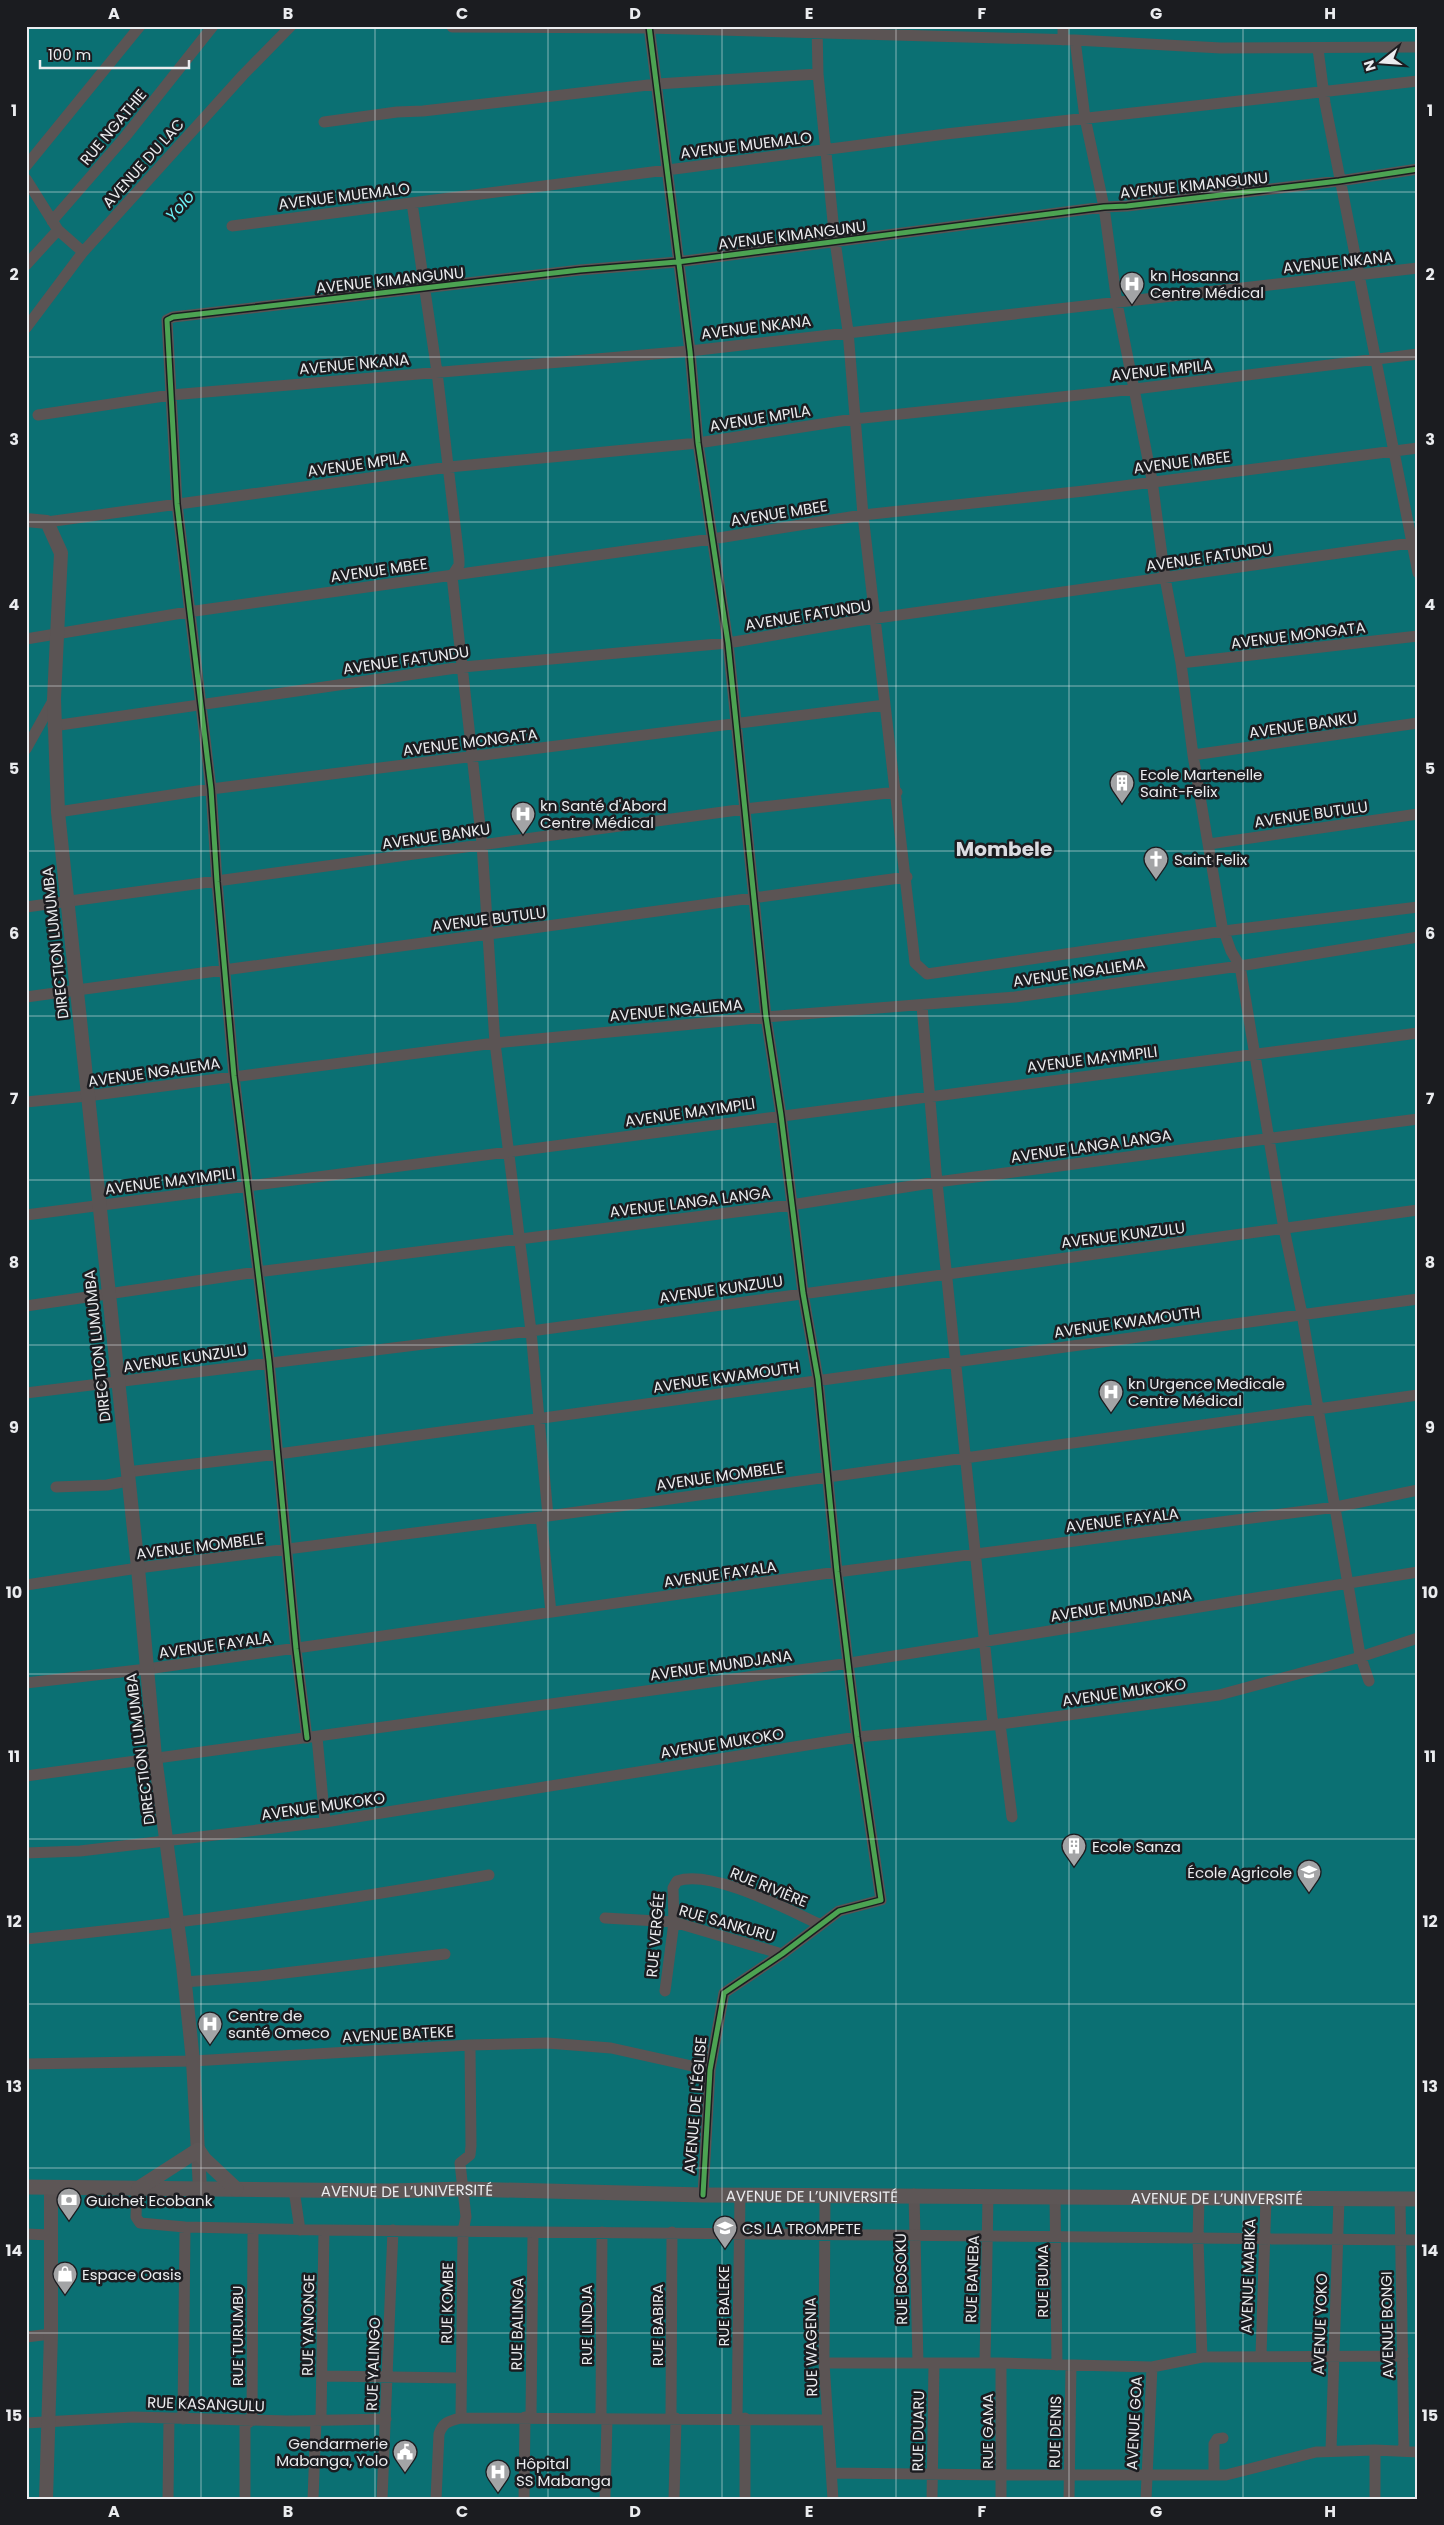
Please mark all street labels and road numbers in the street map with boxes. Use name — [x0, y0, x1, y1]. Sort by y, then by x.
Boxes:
street label: RUE NGATHIE — [75, 85, 151, 169]
street label: AVENUE DU LAC — [97, 114, 189, 212]
street label: AVENUE MUEMALO — [679, 126, 813, 163]
street label: AVENUE KIMANGUNU — [1119, 167, 1269, 203]
street label: AVENUE MUEMALO — [277, 177, 411, 214]
street label: AVENUE KIMANGUNU — [717, 215, 867, 255]
street label: AVENUE NKANA — [1282, 246, 1394, 278]
street label: AVENUE KIMANGUNU — [315, 262, 465, 298]
street label: AVENUE NKANA — [700, 310, 812, 344]
street label: AVENUE NKANA — [298, 349, 410, 379]
street label: AVENUE MPILA — [1110, 354, 1214, 386]
street label: AVENUE MPILA — [708, 400, 812, 436]
street label: AVENUE MPILA — [306, 446, 410, 482]
street label: AVENUE MBEE — [1132, 446, 1232, 478]
street label: AVENUE MBEE — [729, 495, 829, 531]
street label: AVENUE FATUNDU — [1144, 538, 1274, 576]
street label: AVENUE MBEE — [329, 553, 429, 587]
street label: AVENUE FATUNDU — [743, 595, 873, 635]
street label: AVENUE MONGATA — [1229, 616, 1367, 654]
street label: AVENUE FATUNDU — [341, 641, 471, 679]
street label: AVENUE BANKU — [1247, 707, 1359, 743]
street label: AVENUE MONGATA — [401, 723, 539, 761]
street label: AVENUE BUTULU — [1253, 796, 1369, 832]
street label: AVENUE BANKU — [380, 818, 492, 854]
street label: DIRECTION LUMUMBA — [37, 866, 73, 1020]
street label: AVENUE BUTULU — [431, 902, 547, 936]
street label: AVENUE NGALIEMA — [1011, 952, 1147, 992]
street label: AVENUE NGALIEMA — [609, 994, 743, 1026]
street label: AVENUE MAYIMPILI — [1026, 1041, 1158, 1077]
street label: AVENUE NGALIEMA — [86, 1052, 222, 1092]
street label: AVENUE MAYIMPILI — [624, 1092, 756, 1132]
street label: AVENUE LANGA LANGA — [1009, 1124, 1173, 1168]
street label: AVENUE MAYIMPILI — [104, 1163, 236, 1199]
street label: AVENUE LANGA LANGA — [608, 1182, 772, 1222]
street label: AVENUE KUNZULU — [1060, 1217, 1186, 1253]
street label: DIRECTION LUMUMBA — [79, 1269, 115, 1423]
street label: AVENUE KUNZULU — [658, 1270, 784, 1308]
street label: AVENUE KWAMOUTH — [1053, 1301, 1201, 1343]
street label: AVENUE KUNZULU — [122, 1339, 248, 1377]
street label: AVENUE KWAMOUTH — [652, 1356, 800, 1398]
street label: AVENUE MOMBELE — [655, 1457, 785, 1495]
street label: AVENUE FAYALA — [1064, 1503, 1180, 1537]
street label: AVENUE MOMBELE — [135, 1528, 265, 1564]
street label: AVENUE FAYALA — [662, 1556, 778, 1592]
street label: AVENUE MUNDJANA — [1049, 1583, 1193, 1627]
street label: AVENUE FAYALA — [157, 1627, 273, 1663]
street label: AVENUE MUNDJANA — [649, 1645, 793, 1685]
street label: DIRECTION LUMUMBA — [120, 1672, 160, 1826]
street label: AVENUE MUKOKO — [1061, 1673, 1188, 1711]
street label: AVENUE MUKOKO — [659, 1723, 786, 1763]
street label: AVENUE MUKOKO — [260, 1787, 387, 1825]
street label: RUE RIVIÈRE — [727, 1862, 811, 1912]
street label: RUE VERGÉE — [641, 1892, 669, 1978]
street label: RUE SANKURU — [677, 1899, 777, 1947]
street label: AVENUE BATEKE — [341, 2021, 455, 2047]
street label: AVENUE DE L'ÉGLISE — [679, 2036, 711, 2174]
street label: AVENUE DE L’UNIVERSITÉ — [321, 2178, 493, 2202]
street label: AVENUE DE L’UNIVERSITÉ — [726, 2185, 898, 2207]
street label: AVENUE DE L’UNIVERSITÉ — [1131, 2187, 1303, 2209]
street label: AVENUE MABIKA — [1235, 2218, 1261, 2334]
street label: RUE BOSOKU — [890, 2233, 912, 2325]
street label: RUE BANEBA — [960, 2235, 984, 2323]
street label: RUE BUMA — [1032, 2244, 1053, 2318]
street label: RUE KOMBE — [436, 2262, 458, 2344]
street label: RUE BALEKE — [713, 2265, 734, 2347]
street label: AVENUE BONGI — [1376, 2271, 1398, 2379]
street label: AVENUE YOKO — [1308, 2273, 1332, 2375]
street label: RUE YANONGE — [297, 2274, 319, 2376]
street label: RUE BALINGA — [506, 2277, 528, 2371]
street label: RUE BABIRA — [647, 2284, 668, 2366]
street label: RUE LINDJA — [576, 2285, 597, 2365]
street label: RUE TURUMBU — [227, 2286, 248, 2386]
street label: RUE WAGENIA — [800, 2297, 822, 2397]
street label: RUE YALINGO — [361, 2316, 385, 2411]
street label: AVENUE GOA — [1121, 2376, 1147, 2470]
street label: RUE DUARU — [907, 2390, 929, 2472]
street label: RUE KASANGULU — [147, 2391, 265, 2417]
street label: RUE GAMA — [977, 2393, 998, 2469]
street label: RUE DENIS — [1044, 2396, 1066, 2468]

